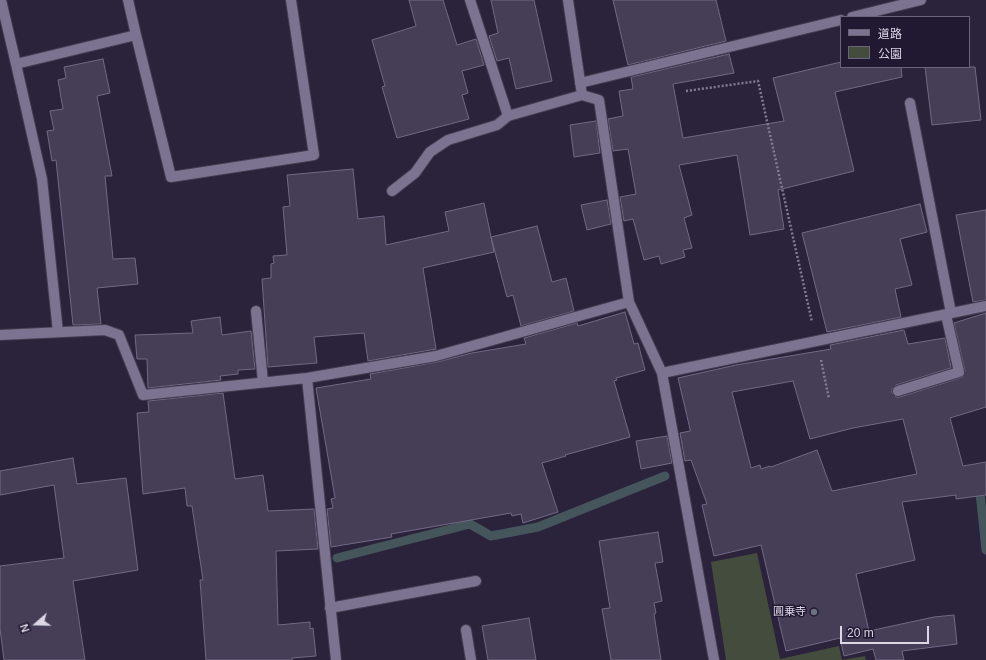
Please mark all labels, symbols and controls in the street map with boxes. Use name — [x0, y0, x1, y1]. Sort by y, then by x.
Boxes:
legend — [840, 16, 970, 68]
text: 道路 — [878, 27, 902, 41]
text: 公園 — [878, 47, 902, 61]
north arrow — [16, 604, 56, 644]
place label: 圓乗寺 — [773, 605, 806, 619]
marker: 圓乗寺 — [809, 607, 819, 617]
scale bar — [842, 618, 931, 644]
text: N — [18, 622, 32, 634]
text: 20 m — [847, 626, 874, 640]

